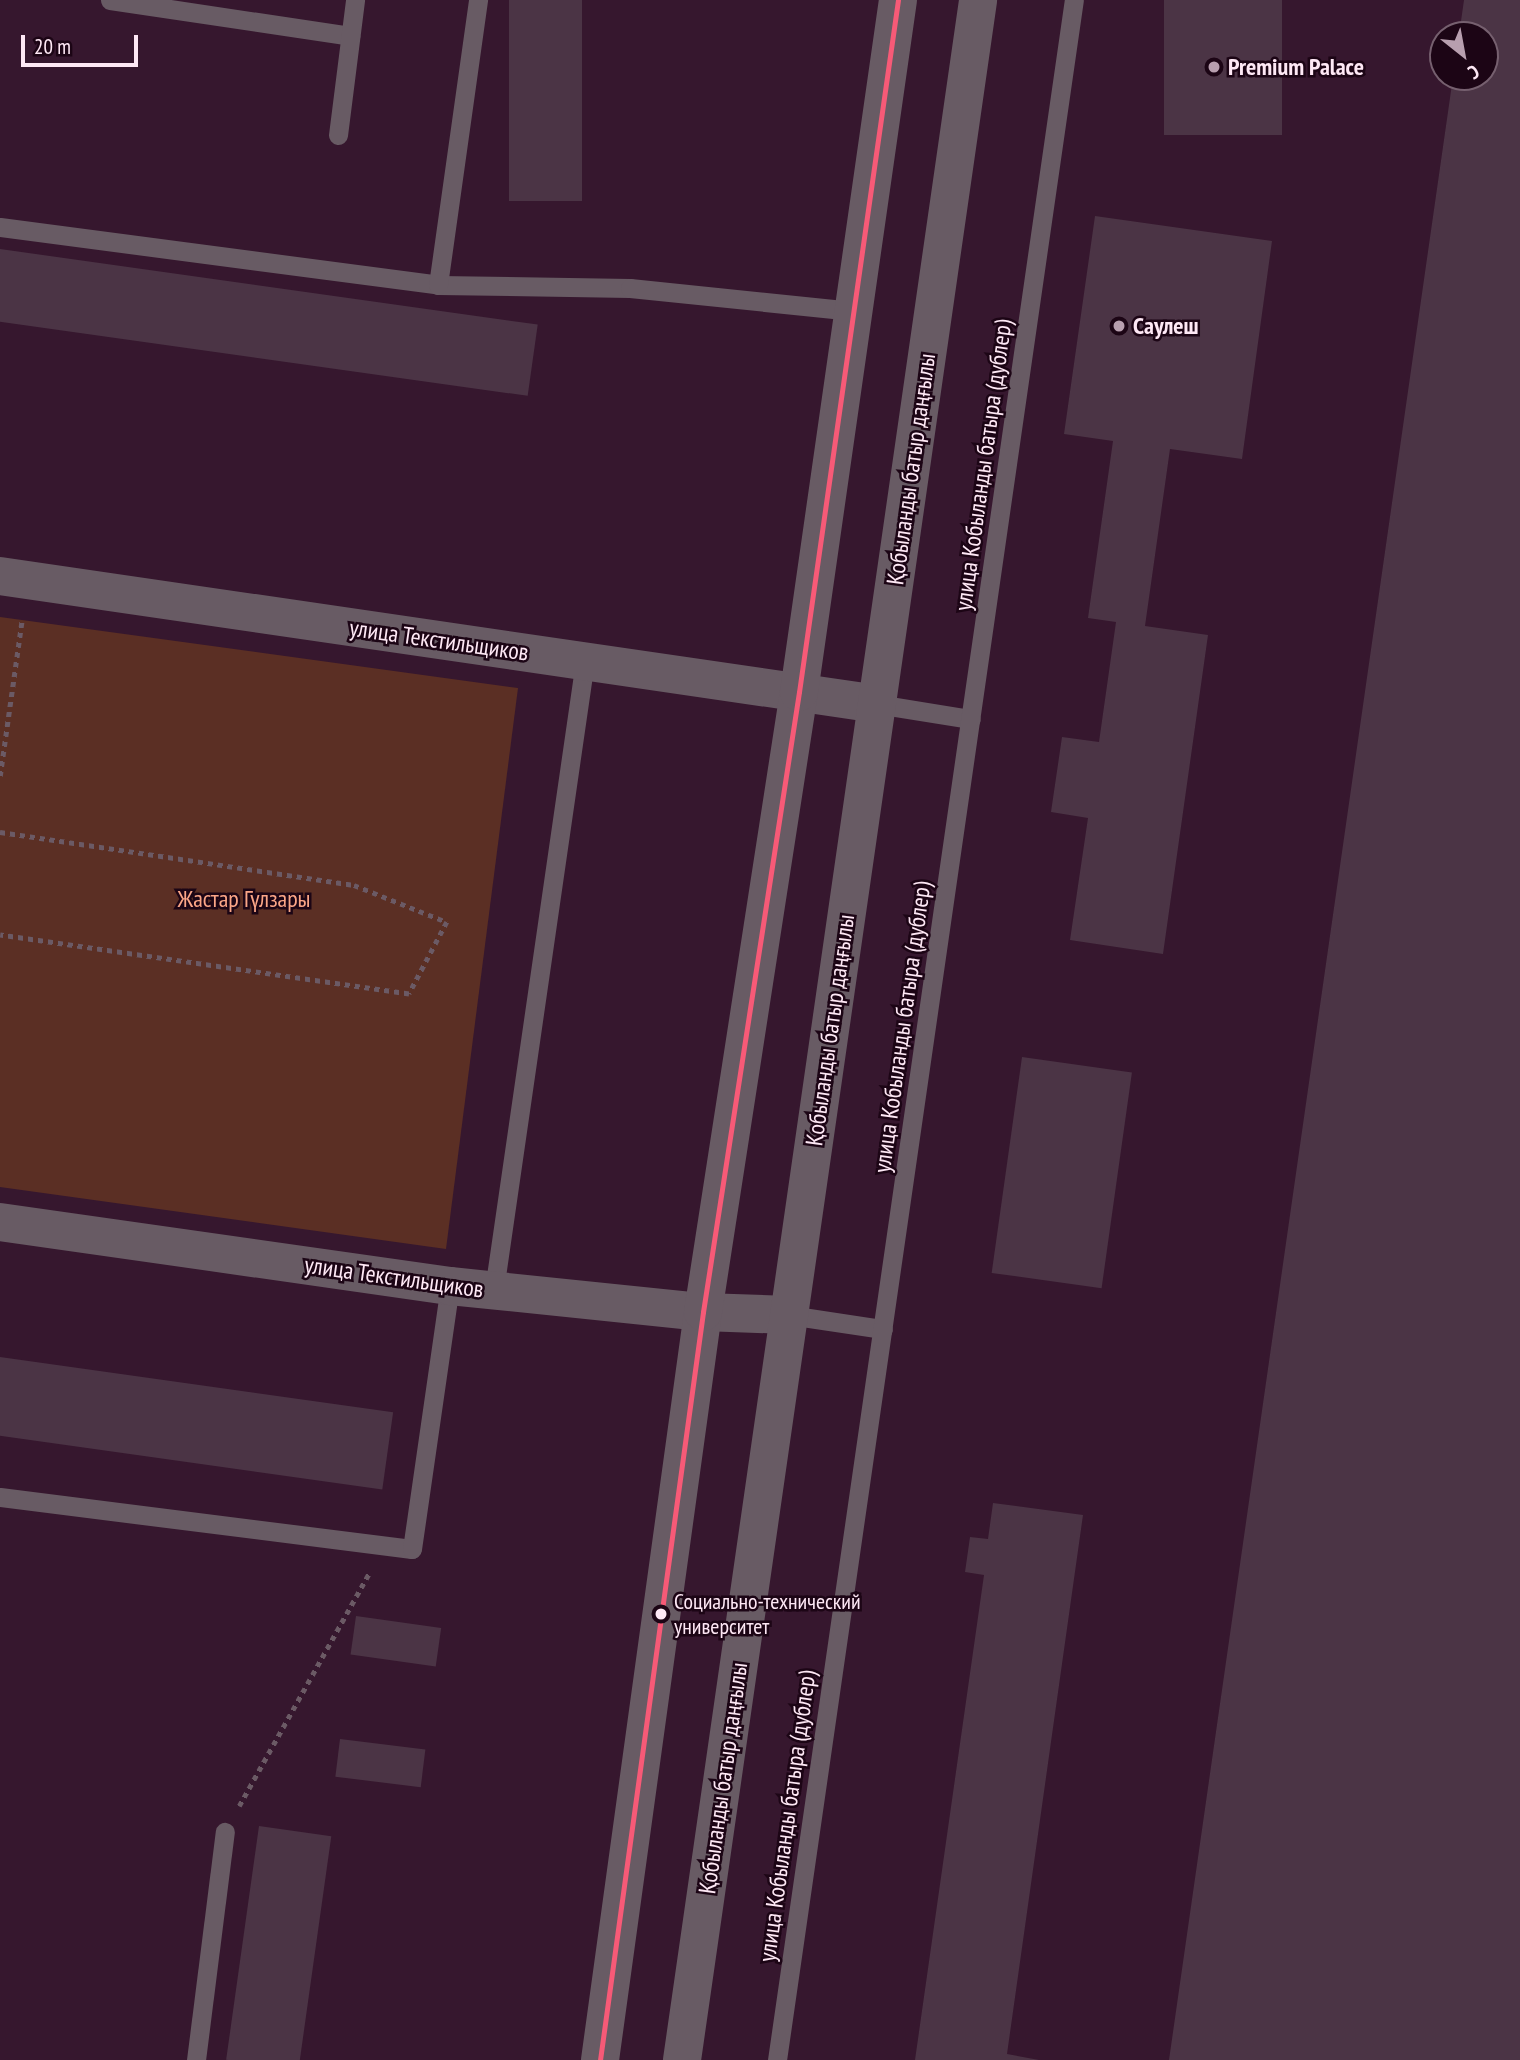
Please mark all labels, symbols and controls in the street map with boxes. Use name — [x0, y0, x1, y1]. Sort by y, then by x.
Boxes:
scale bar — [24, 21, 142, 65]
north arrow — [1429, 21, 1499, 91]
text: 20 m — [34, 33, 71, 60]
place label: Premium Palace — [1228, 53, 1364, 81]
marker: Premium Palace — [1206, 59, 1222, 75]
text: С — [1464, 60, 1484, 85]
place label: Саулеш — [1133, 312, 1199, 340]
street label: улица Кобыланды батыра (дублер) — [948, 317, 1018, 613]
marker: Саулеш — [1111, 318, 1127, 334]
street label: Қобыланды батыр даңғылы — [881, 352, 941, 586]
street label: улица Текстильщиков — [347, 613, 531, 667]
street label: улица Кобыланды батыра (дублер) — [867, 879, 937, 1175]
park label: Жастар Гүлзары — [177, 885, 311, 913]
street label: Қобыланды батыр даңғылы — [800, 913, 860, 1147]
street label: улица Текстильщиков — [302, 1250, 486, 1304]
place label: Социально-технический университет — [674, 1588, 861, 1640]
marker: Социально-технический университет — [654, 1607, 668, 1621]
street label: Қобыланды батыр даңғылы — [693, 1661, 753, 1895]
street label: улица Кобыланды батыра (дублер) — [752, 1668, 822, 1964]

